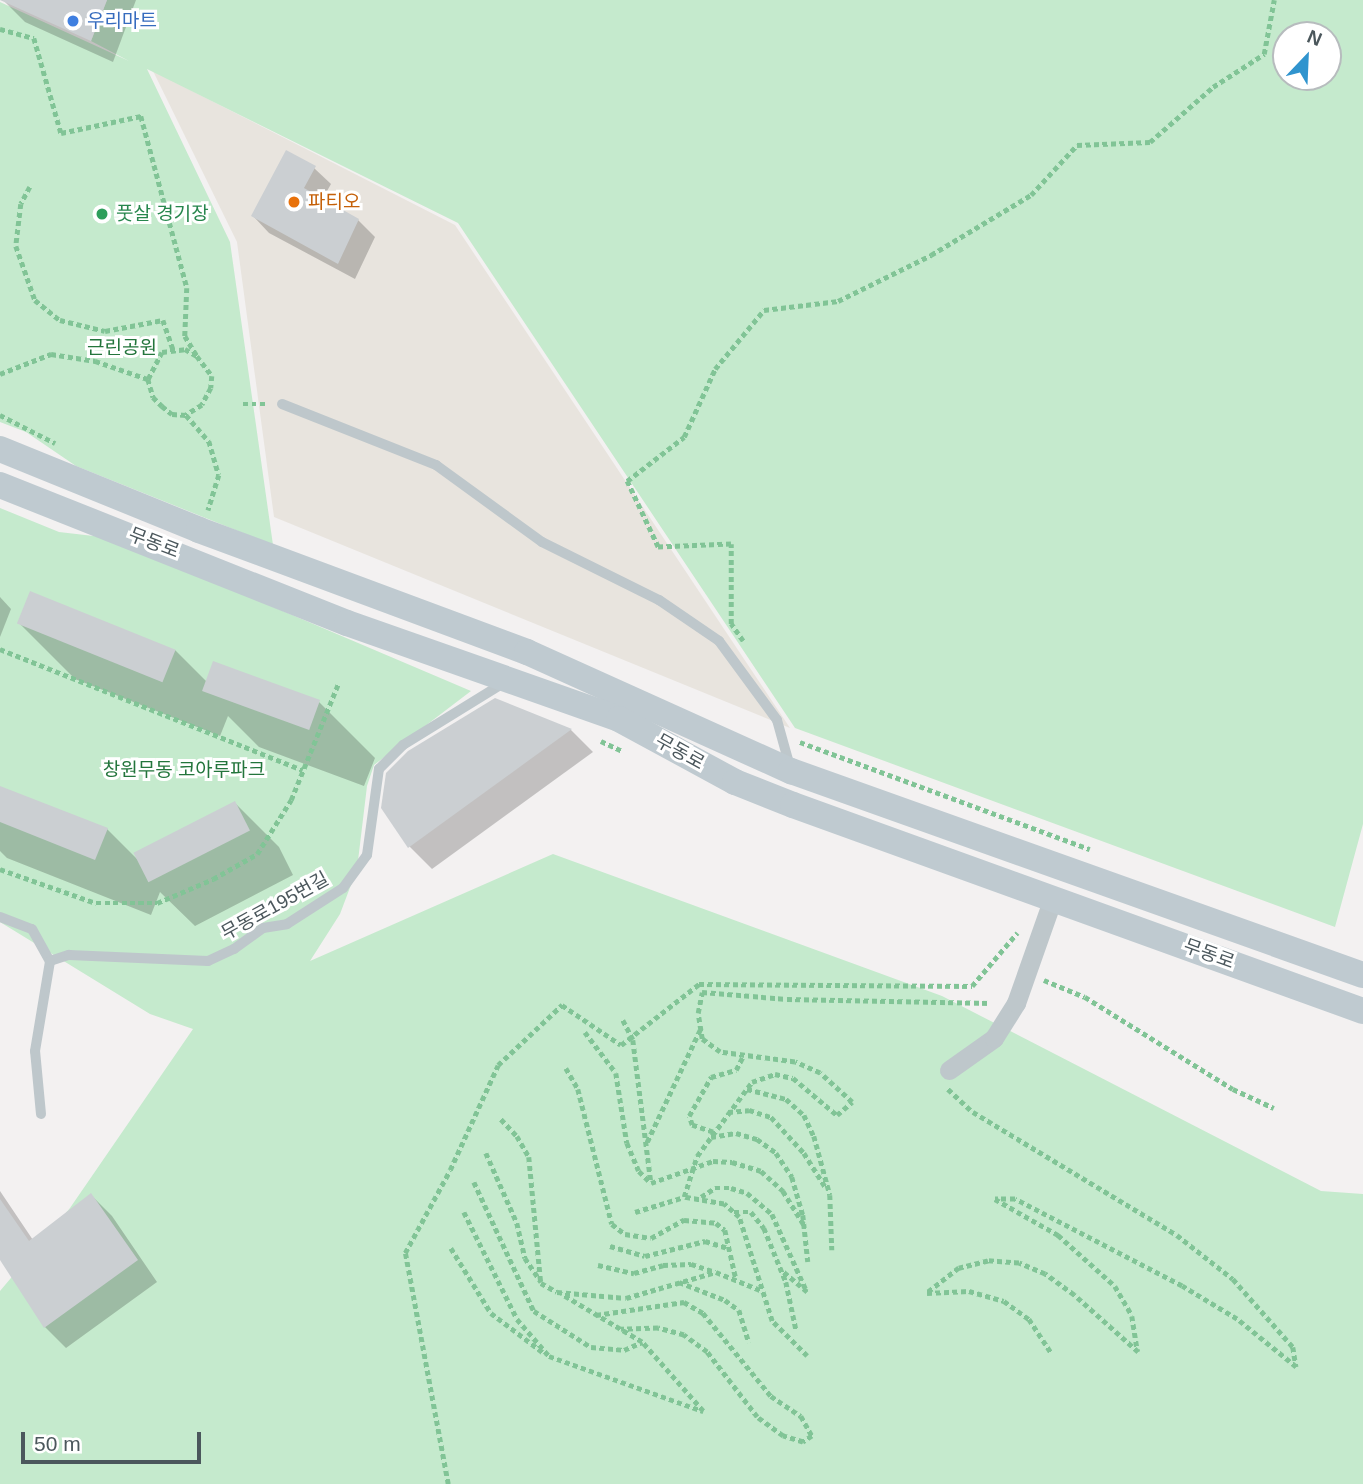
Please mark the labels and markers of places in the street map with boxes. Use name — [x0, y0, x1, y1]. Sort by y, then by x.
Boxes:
place label: 우리마트 — [87, 10, 157, 32]
marker: 우리마트 — [65, 13, 81, 29]
place label: 파티오 — [308, 191, 360, 213]
marker: 파티오 — [286, 194, 302, 210]
place label: 풋살 경기장 — [116, 203, 209, 225]
marker: 풋살 경기장 — [94, 206, 110, 222]

